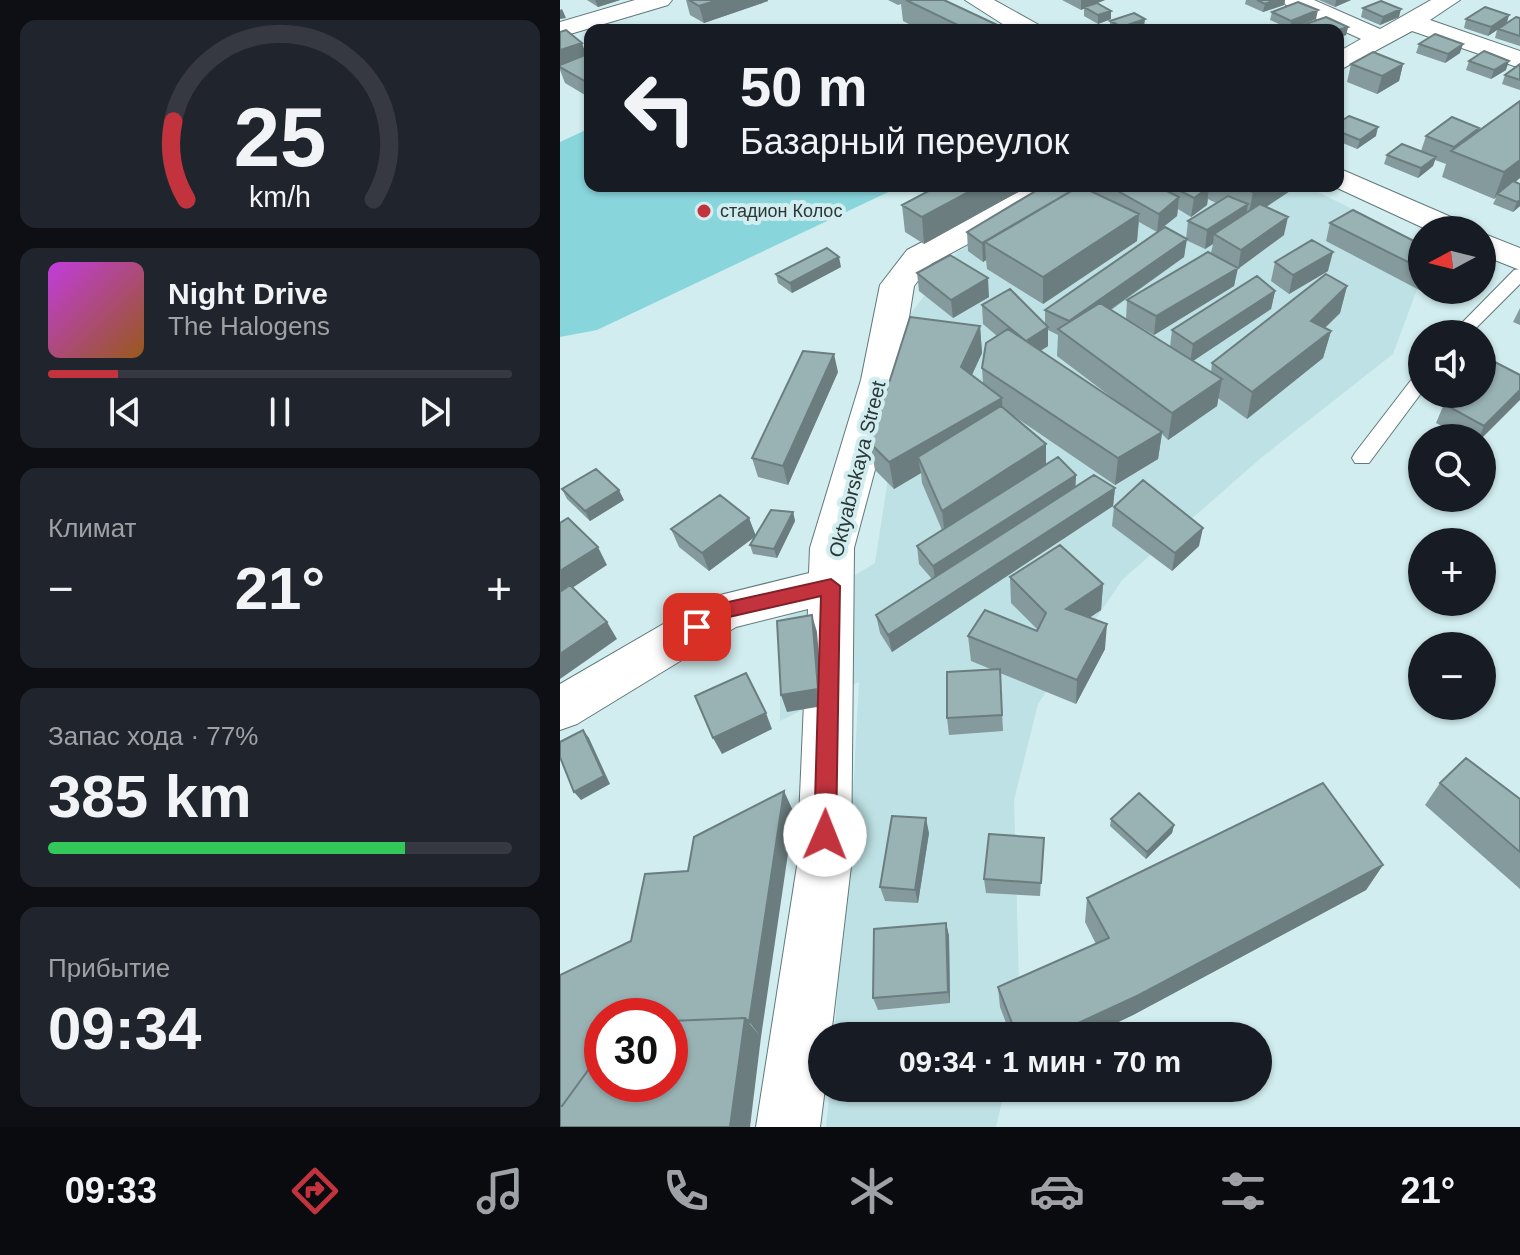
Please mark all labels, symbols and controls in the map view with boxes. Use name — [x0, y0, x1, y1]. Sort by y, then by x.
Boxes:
text: 50 m — [740, 55, 868, 118]
icon: left — [608, 56, 712, 160]
text: 25 — [234, 91, 326, 184]
text: Базарный переулок — [740, 121, 1069, 162]
text: km/h — [249, 181, 311, 213]
place label: стадион Колос — [720, 201, 842, 221]
marker: стадион Колос — [695, 202, 713, 220]
north arrow — [1408, 216, 1496, 304]
map controls — [1408, 216, 1496, 720]
text: Night Drive — [168, 277, 328, 310]
text: The Halogens — [168, 311, 330, 341]
button: sound — [1408, 320, 1496, 408]
street label: Oktyabrskaya Street — [824, 378, 890, 560]
icon: previous — [103, 390, 147, 434]
icon: pause — [258, 390, 302, 434]
icon: next — [413, 390, 457, 434]
button: search — [1408, 424, 1496, 512]
text: Климат — [48, 513, 137, 543]
button: + — [1408, 528, 1496, 616]
text: 21° — [235, 555, 325, 622]
text: − — [48, 564, 74, 613]
text: + — [486, 564, 512, 613]
pin — [663, 593, 731, 661]
icon: arrive — [675, 605, 719, 649]
button: − — [1408, 632, 1496, 720]
text: Запас хода · 77% — [48, 721, 258, 751]
text: 385 km — [48, 763, 252, 830]
position arrow — [783, 793, 867, 877]
text: Прибытие — [48, 953, 170, 983]
text: 09:34 — [48, 995, 201, 1062]
speed limit sign: 30 — [584, 998, 688, 1102]
text: 09:34 · 1 мин · 70 m — [899, 1045, 1181, 1078]
icon: directions — [287, 1163, 343, 1219]
icon: music — [472, 1163, 528, 1219]
icon: phone — [658, 1163, 714, 1219]
icon: climate — [844, 1163, 900, 1219]
icon: car — [1029, 1163, 1085, 1219]
icon: filters — [1215, 1163, 1271, 1219]
text: 09:33 — [65, 1170, 157, 1211]
text: 21° — [1401, 1170, 1455, 1211]

